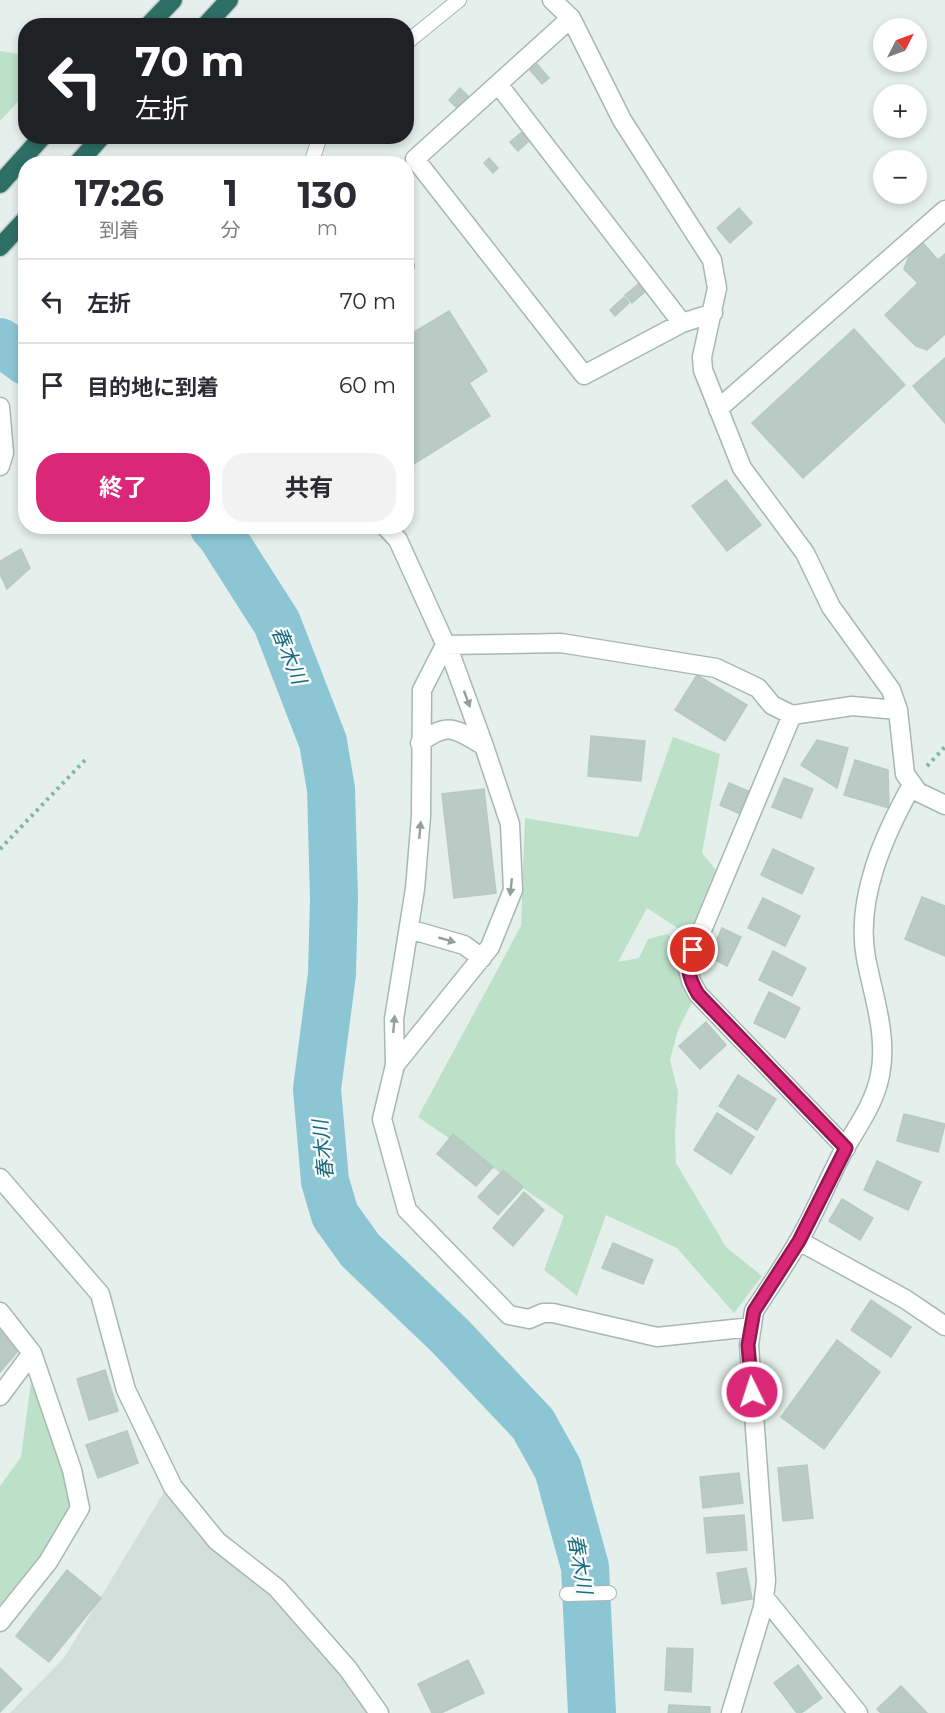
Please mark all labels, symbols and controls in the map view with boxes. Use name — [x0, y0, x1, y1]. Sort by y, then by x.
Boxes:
north arrow — [873, 18, 927, 72]
map controls — [873, 18, 927, 204]
text: 70 m — [135, 35, 245, 87]
icon: left — [36, 42, 114, 120]
button: + — [873, 84, 927, 138]
text: 左折 — [135, 92, 189, 125]
button: − — [873, 150, 927, 204]
text: 17:26 — [75, 171, 164, 215]
text: 1 — [224, 171, 238, 215]
text: 130 — [297, 173, 357, 217]
text: m — [317, 216, 338, 240]
text: 到着 — [99, 218, 139, 242]
text: 分 — [221, 218, 241, 242]
icon: left — [36, 285, 69, 318]
text: 70 m — [340, 288, 396, 315]
text: 左折 — [87, 290, 131, 317]
icon: arrive — [36, 369, 69, 402]
text: 60 m — [339, 372, 396, 399]
text: 目的地に到着 — [87, 374, 219, 401]
button: 終了 — [36, 453, 210, 522]
button: 共有 — [222, 453, 396, 522]
water label: 春木川 — [267, 623, 312, 689]
one-way arrow — [462, 691, 472, 709]
one-way arrow — [415, 821, 425, 840]
one-way arrow — [506, 878, 516, 897]
pin — [667, 924, 718, 975]
icon: arrive — [676, 933, 709, 966]
one-way arrow — [438, 936, 456, 945]
one-way arrow — [389, 1014, 399, 1033]
water label: 春木川 — [308, 1117, 338, 1181]
position arrow — [720, 1360, 784, 1424]
water label: 春木川 — [563, 1532, 597, 1598]

